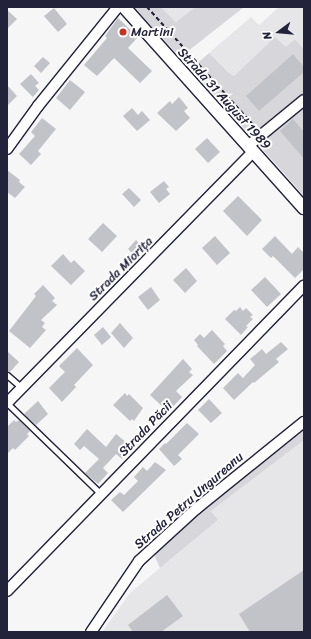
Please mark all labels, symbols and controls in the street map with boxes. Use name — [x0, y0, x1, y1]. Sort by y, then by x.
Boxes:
north arrow — [259, 12, 299, 52]
place label: Martini — [131, 24, 173, 40]
marker: Martini — [118, 27, 128, 37]
text: N — [257, 29, 277, 42]
street label: Strada 31 August 1989 — [174, 45, 274, 153]
street label: Strada Miorița — [86, 234, 156, 304]
street label: Strada Păcii — [116, 398, 176, 460]
street label: Strada Petru Ungureanu — [131, 449, 247, 553]

